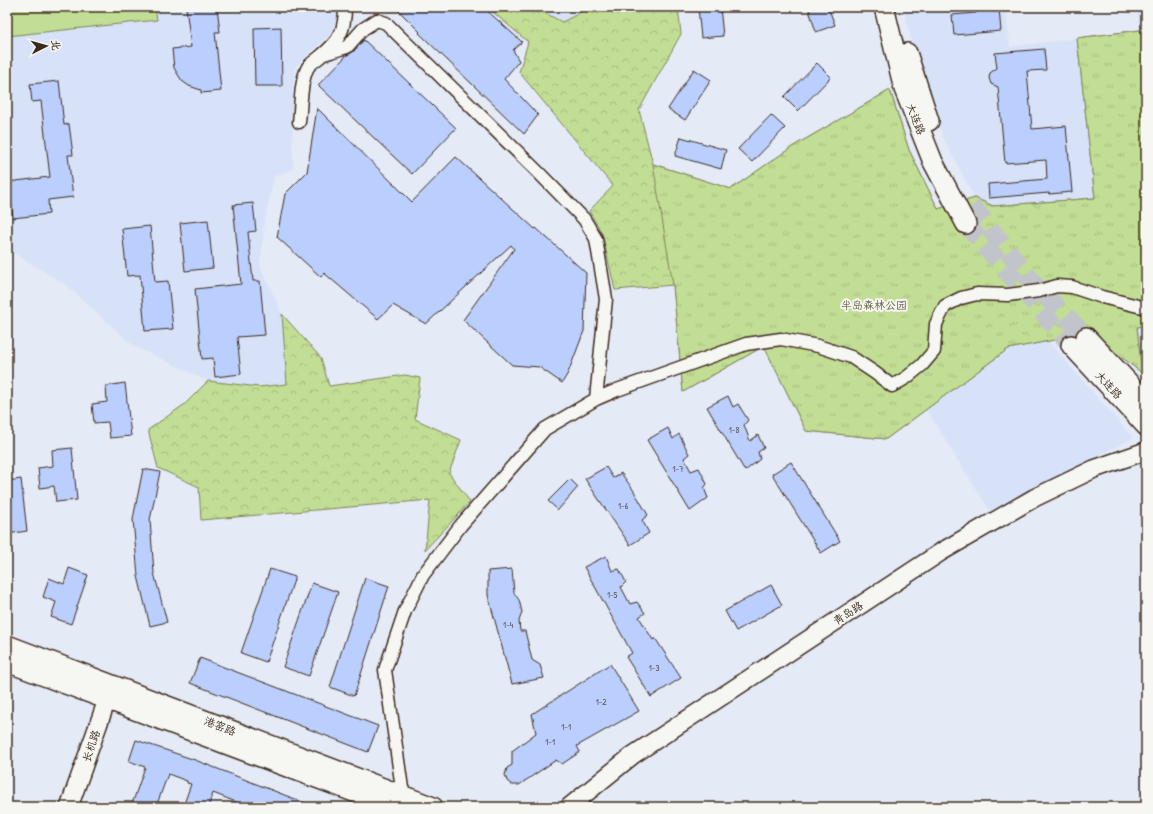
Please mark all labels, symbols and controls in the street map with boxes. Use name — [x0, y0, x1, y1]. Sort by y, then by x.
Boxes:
north arrow — [26, 26, 66, 66]
text: 北 — [48, 39, 63, 51]
street label: 大连路 — [903, 101, 929, 137]
park label: 半岛森林公园 — [841, 298, 907, 312]
street label: 大连路 — [1093, 368, 1125, 402]
house number: 1-8 — [729, 424, 739, 436]
house number: 1-7 — [672, 463, 684, 475]
house number: 1-6 — [618, 500, 629, 512]
house number: 1-5 — [607, 589, 618, 601]
street label: 青岛路 — [830, 598, 866, 628]
house number: 1-4 — [503, 619, 514, 631]
house number: 1-3 — [649, 662, 659, 674]
house number: 1-2 — [595, 696, 607, 708]
street label: 港窑路 — [202, 714, 238, 738]
house number: 1-1 — [561, 721, 571, 733]
street label: 长机路 — [79, 728, 103, 764]
house number: 1-1 — [545, 736, 555, 748]

